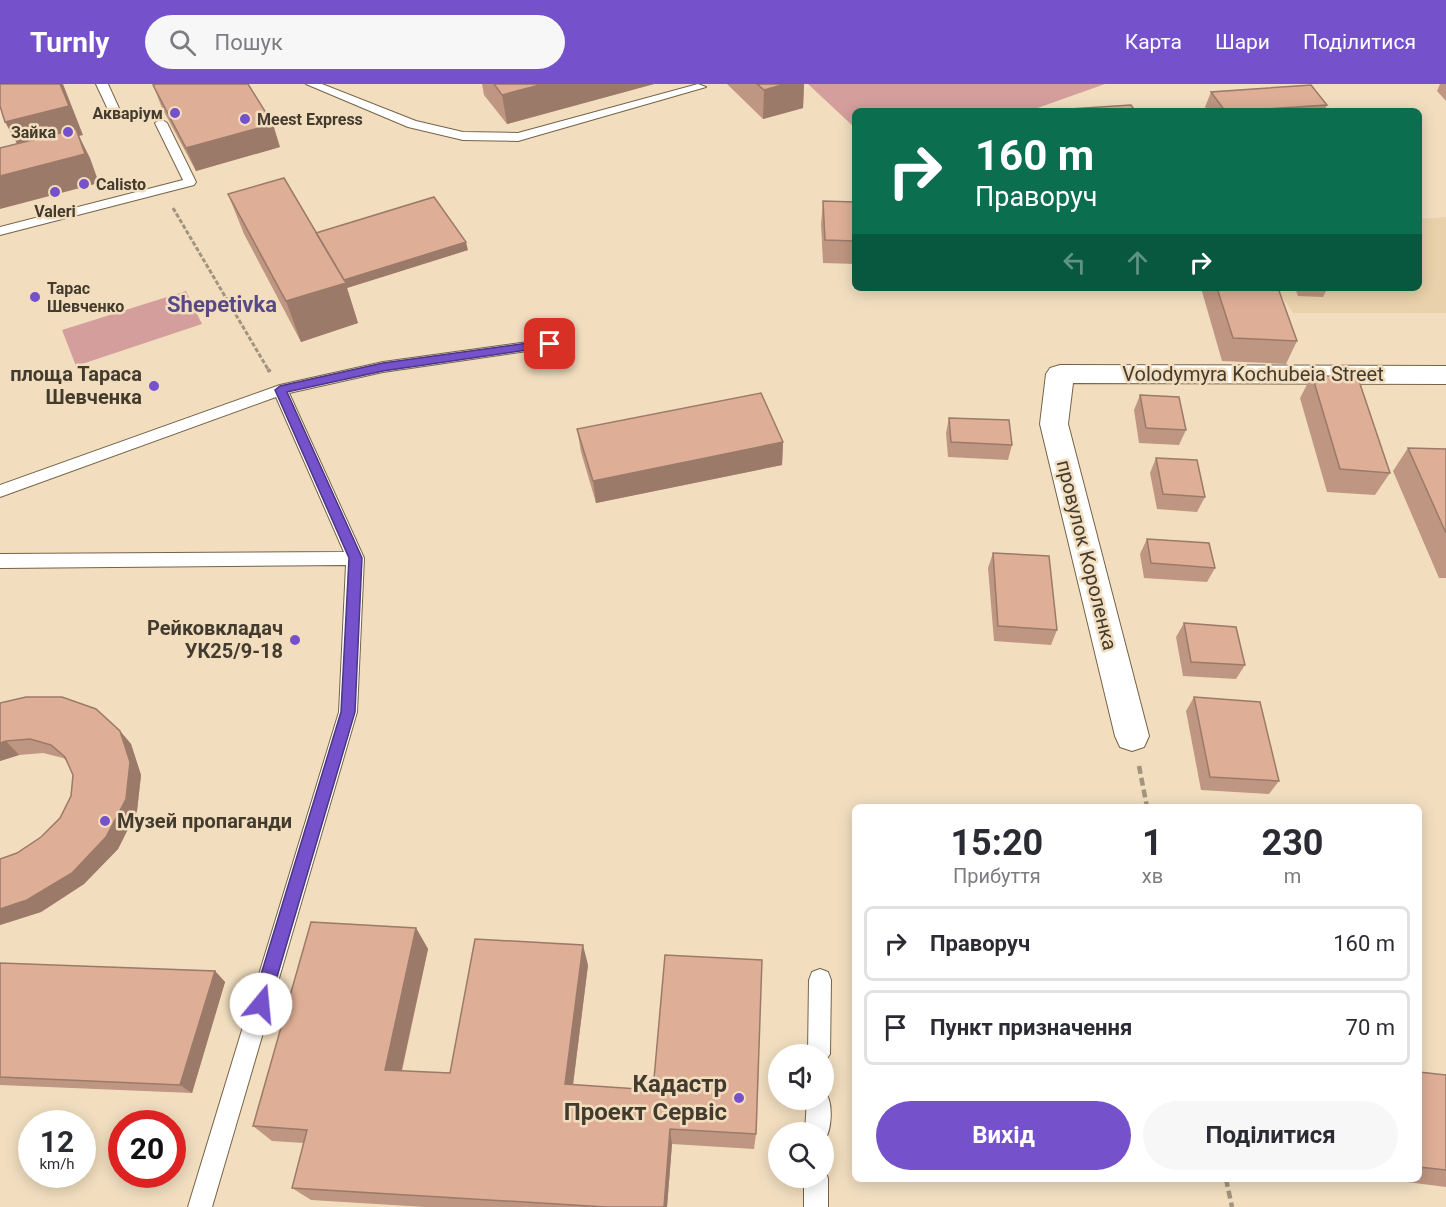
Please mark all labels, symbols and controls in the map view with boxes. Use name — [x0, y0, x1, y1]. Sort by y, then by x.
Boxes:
search box — [145, 15, 565, 69]
text: Turnly — [30, 26, 109, 59]
icon: search — [166, 26, 199, 59]
text: Пошук — [214, 30, 283, 55]
text: Карта — [1125, 30, 1182, 54]
text: Шари — [1215, 30, 1270, 54]
text: Поділитися — [1303, 30, 1416, 54]
place label: Акваріум — [92, 104, 163, 123]
marker: Акваріум — [168, 106, 182, 120]
place label: Meest Express — [257, 110, 363, 129]
marker: Meest Express — [238, 112, 252, 126]
place label: Зайка — [11, 123, 56, 142]
marker: Зайка — [61, 125, 75, 139]
text: 160 m — [975, 131, 1094, 180]
icon: right — [876, 132, 954, 210]
place label: Calisto — [96, 175, 146, 194]
marker: Calisto — [77, 177, 91, 191]
text: Праворуч — [975, 181, 1097, 213]
marker: Valeri — [48, 185, 62, 199]
place label: Valeri — [34, 202, 76, 221]
icon: left — [1058, 246, 1091, 279]
icon: ahead — [1121, 246, 1154, 279]
icon: right — [1184, 246, 1217, 279]
place label: Тарас Шевченко — [47, 279, 124, 316]
marker: Тарас Шевченко — [28, 290, 42, 304]
district label: Shepetivka — [167, 292, 277, 317]
pin — [524, 318, 575, 369]
icon: arrive — [533, 327, 566, 360]
place label: площа Тараса Шевченка — [10, 362, 142, 409]
street label: Volodymyra Kochubeia Street — [1122, 362, 1384, 386]
marker: площа Тараса Шевченка — [147, 379, 161, 393]
street label: провулок Короленка — [1052, 457, 1122, 653]
place label: Рейковкладач УК25/9-18 — [147, 616, 283, 663]
marker: Рейковкладач УК25/9-18 — [288, 633, 302, 647]
place label: Музей пропаганди — [117, 809, 292, 833]
marker: Музей пропаганди — [98, 814, 112, 828]
text: 15:20 — [950, 822, 1043, 864]
text: 1 — [1142, 822, 1163, 864]
text: 230 — [1262, 822, 1324, 864]
text: Прибуття — [953, 864, 1041, 888]
text: хв — [1142, 864, 1163, 888]
text: m — [1284, 864, 1301, 888]
icon: right — [879, 927, 912, 960]
text: Праворуч — [930, 931, 1030, 956]
text: 160 m — [1333, 931, 1395, 956]
position arrow — [229, 972, 293, 1036]
icon: arrive — [879, 1011, 912, 1044]
text: Пункт призначення — [930, 1015, 1132, 1040]
text: 70 m — [1346, 1015, 1395, 1040]
map controls — [768, 1044, 834, 1188]
button: sound — [768, 1044, 834, 1110]
place label: Кадастр Проект Сервіс — [564, 1070, 727, 1126]
marker: Кадастр Проект Сервіс — [732, 1091, 746, 1105]
button: Вихід — [876, 1101, 1131, 1170]
button: Поділитися — [1143, 1101, 1398, 1170]
speed limit sign: 20 — [108, 1110, 186, 1188]
button: search — [768, 1122, 834, 1188]
text: 12 — [40, 1124, 74, 1159]
text: km/h — [39, 1155, 75, 1173]

